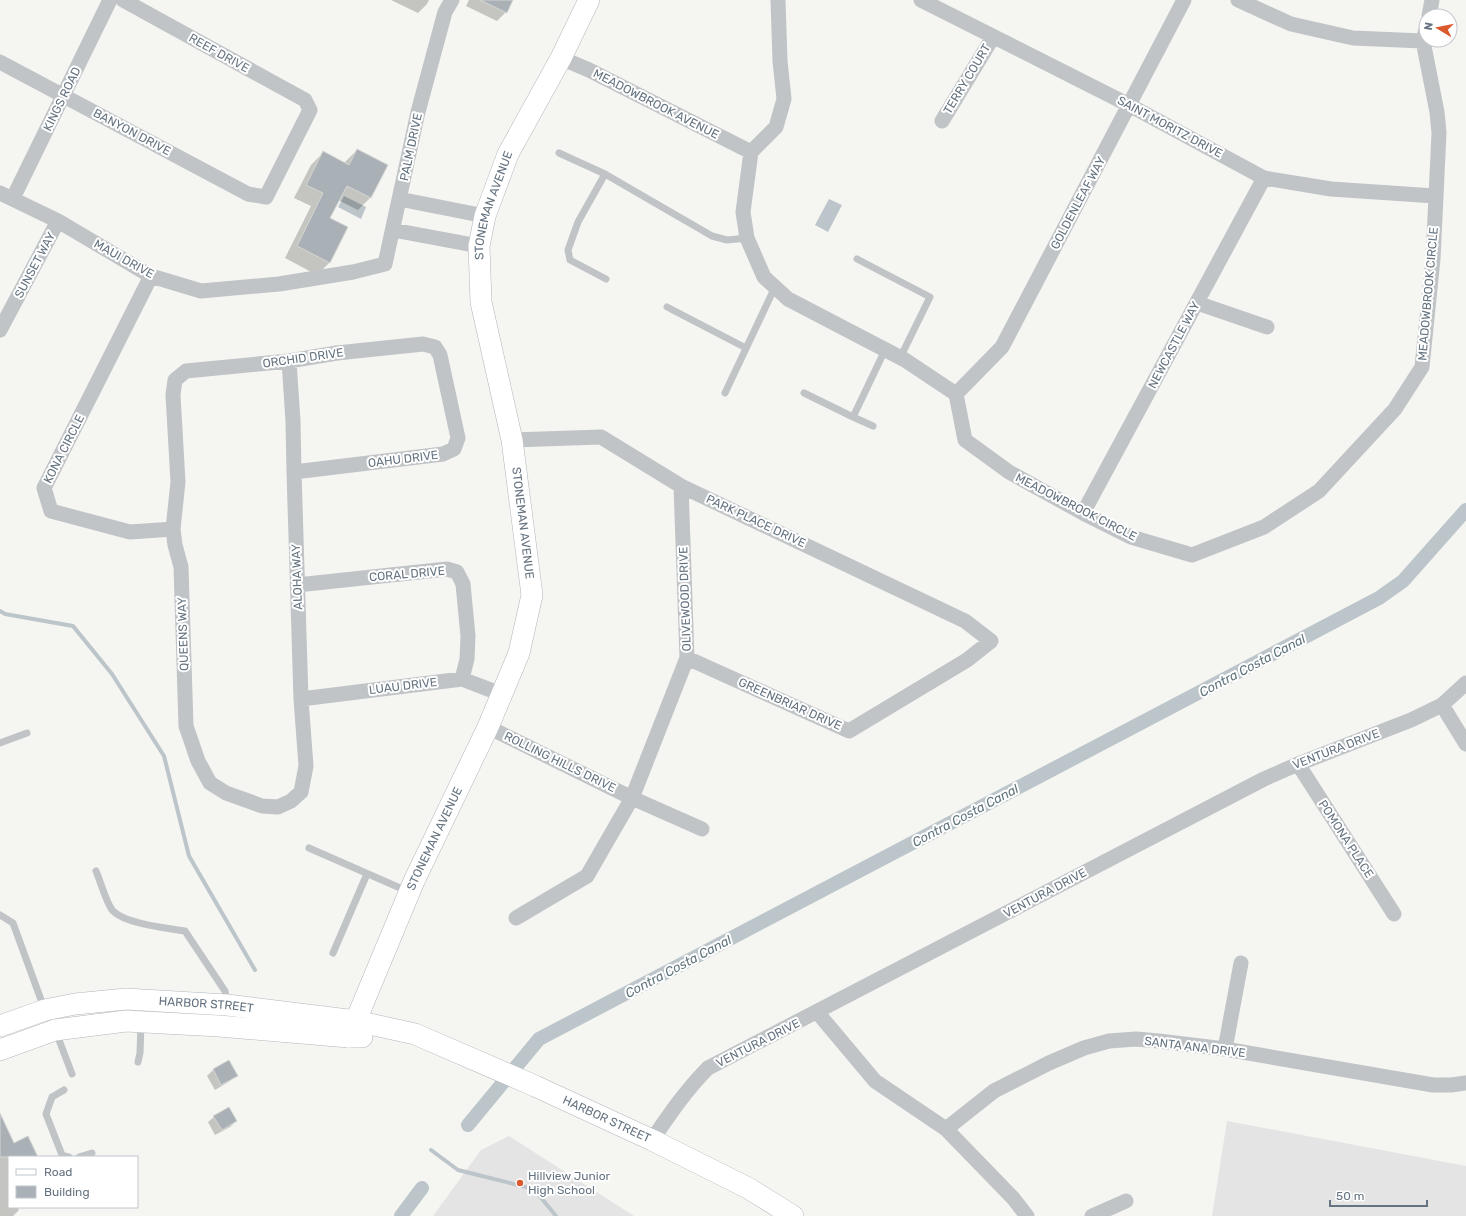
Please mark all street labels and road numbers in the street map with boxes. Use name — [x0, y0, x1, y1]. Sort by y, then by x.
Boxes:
street label: REEF DRIVE — [186, 31, 252, 75]
street label: TERRY COURT — [941, 41, 993, 117]
street label: KINGS ROAD — [40, 65, 84, 133]
street label: MEADOWBROOK AVENUE — [591, 66, 721, 142]
street label: SAINT MORITZ DRIVE — [1115, 93, 1225, 161]
street label: BANYON DRIVE — [91, 106, 173, 158]
street label: PALM DRIVE — [397, 112, 425, 182]
street label: STONEMAN AVENUE — [472, 149, 515, 260]
street label: GOLDENLEAF WAY — [1048, 154, 1108, 252]
street label: MEADOWBROOK CIRCLE — [1415, 227, 1441, 361]
street label: SUNSET WAY — [12, 229, 58, 300]
street label: MAUI DRIVE — [91, 237, 157, 281]
street label: NEWCASTLE WAY — [1145, 299, 1203, 391]
street label: ORCHID DRIVE — [262, 345, 344, 371]
street label: KONA CIRCLE — [41, 412, 87, 486]
street label: OAHU DRIVE — [367, 448, 439, 470]
street label: STONEMAN AVENUE — [509, 466, 537, 580]
street label: MEADOWBROOK CIRCLE — [1013, 470, 1139, 544]
street label: PARK PLACE DRIVE — [704, 492, 808, 550]
street label: ALOHA WAY — [289, 544, 305, 610]
street label: OLIVEWOOD DRIVE — [676, 546, 694, 652]
street label: CORAL DRIVE — [369, 564, 445, 584]
street label: QUEENS WAY — [175, 597, 191, 671]
street label: LUAU DRIVE — [368, 675, 438, 697]
street label: GREENBRIAR DRIVE — [736, 675, 844, 733]
street label: VENTURA DRIVE — [1291, 726, 1381, 772]
street label: ROLLING HILLS DRIVE — [502, 729, 618, 795]
street label: STONEMAN AVENUE — [404, 785, 465, 893]
street label: POMONA PLACE — [1316, 797, 1376, 881]
street label: VENTURA DRIVE — [1001, 865, 1089, 921]
street label: HARBOR STREET — [158, 994, 255, 1015]
street label: VENTURA DRIVE — [714, 1016, 802, 1070]
street label: SANTA ANA DRIVE — [1144, 1034, 1246, 1060]
street label: HARBOR STREET — [561, 1093, 653, 1145]

